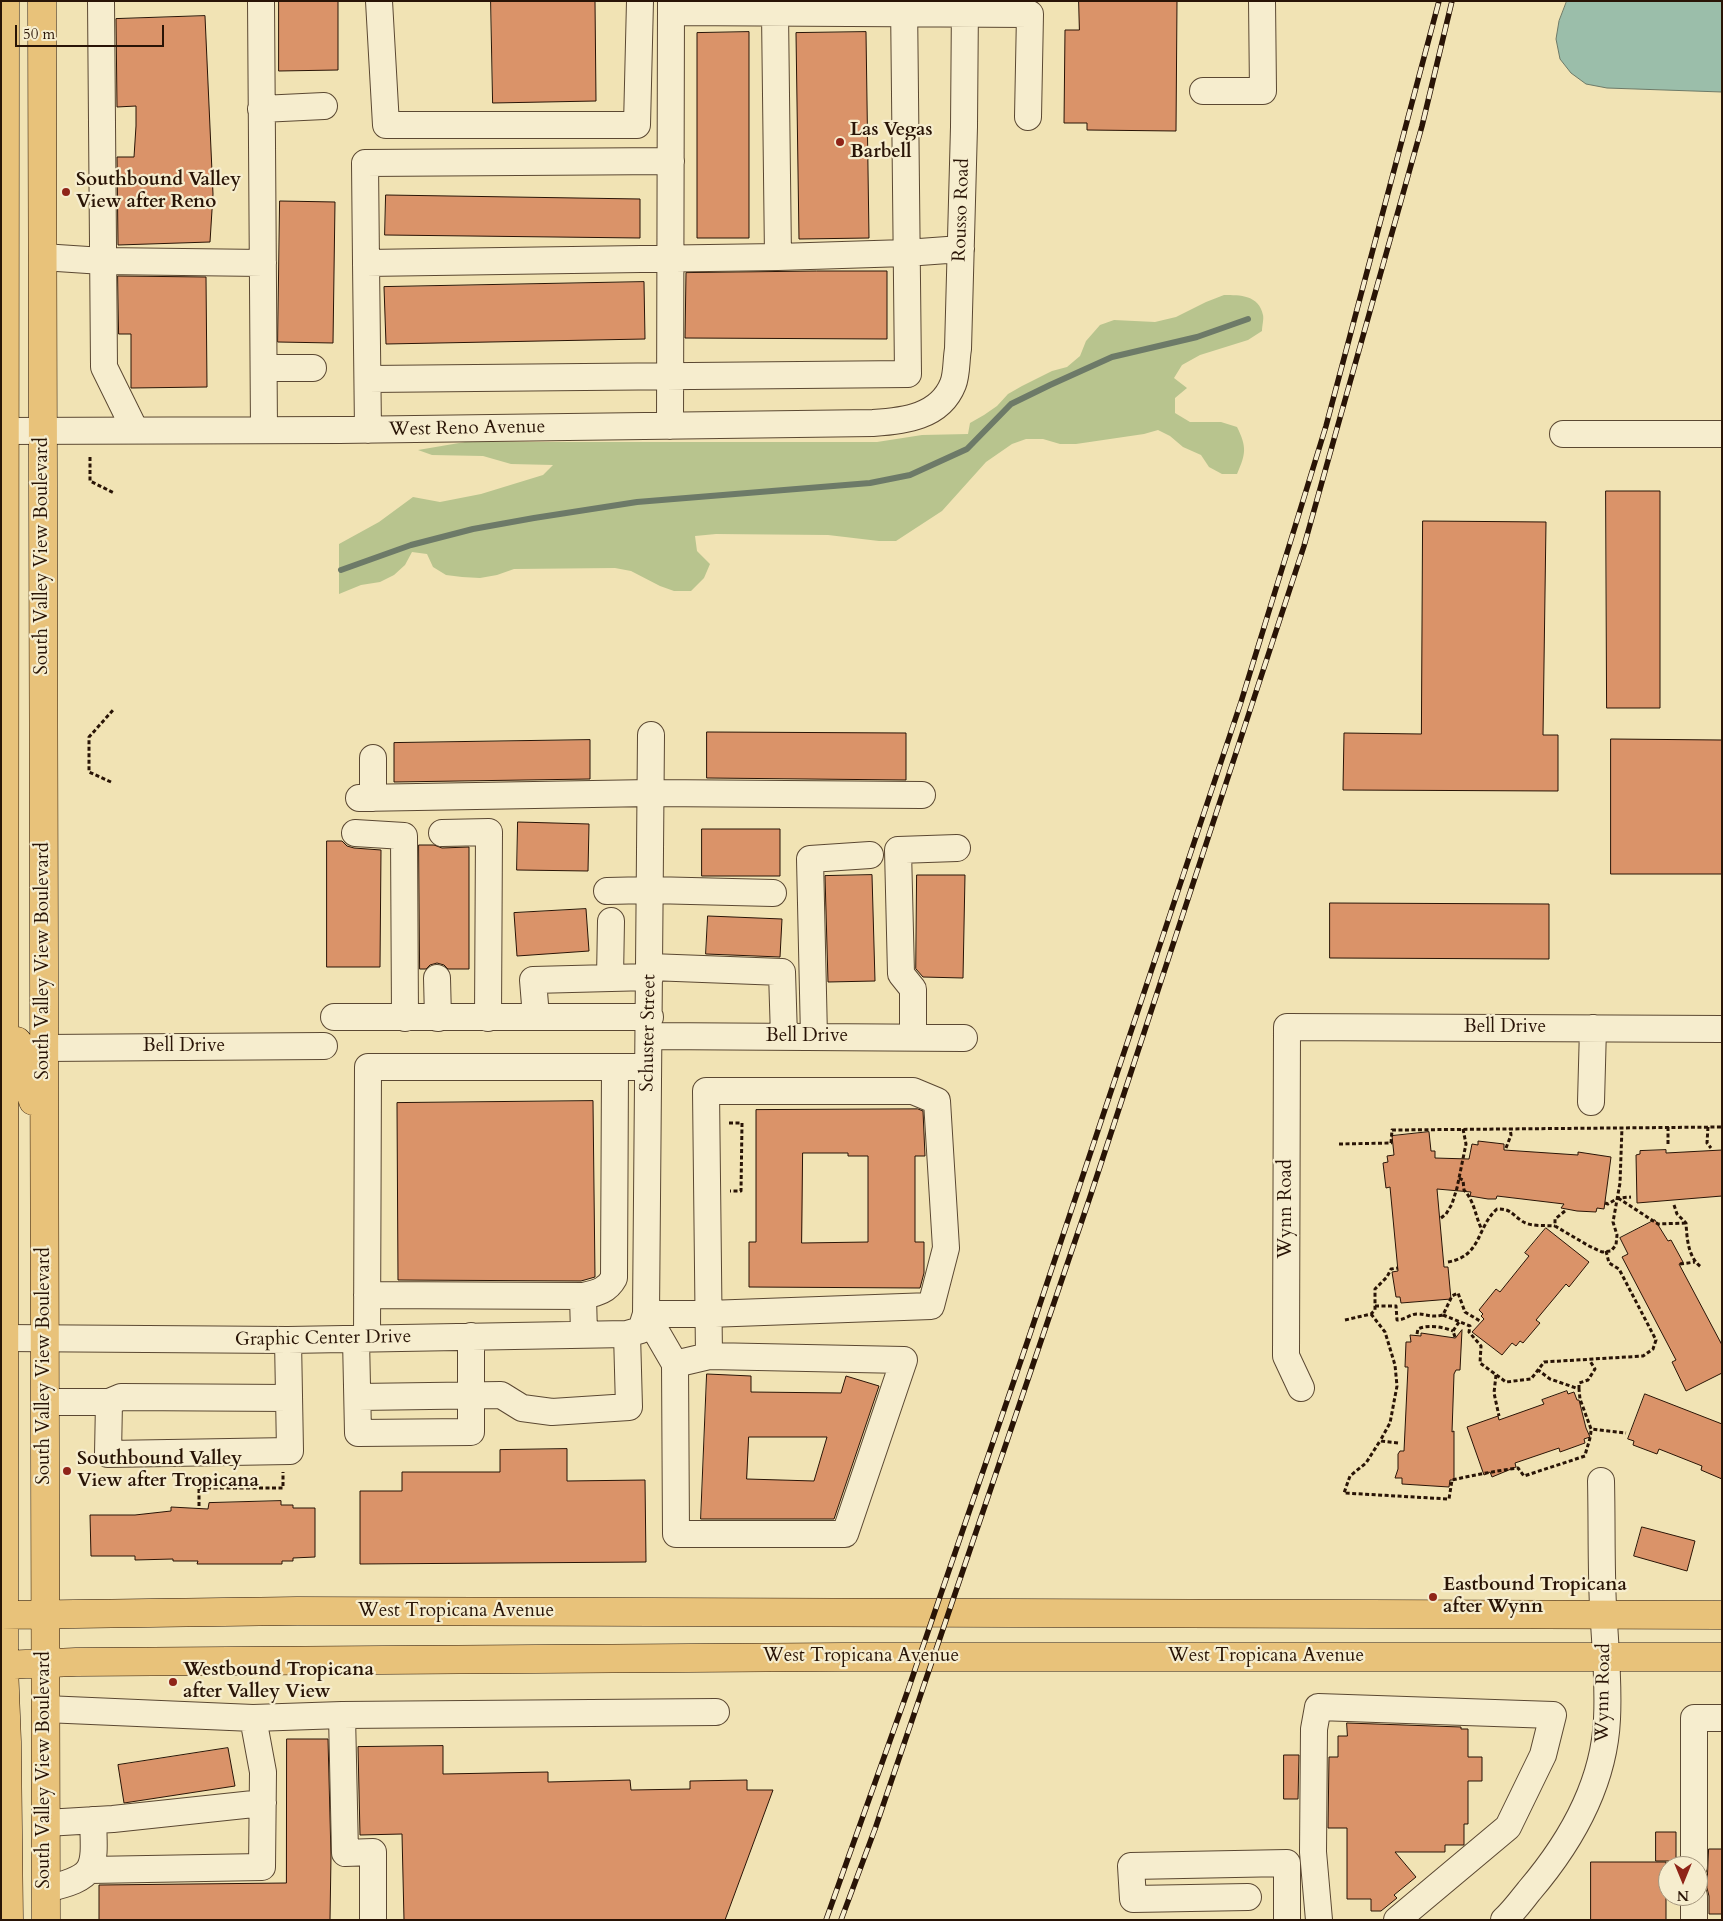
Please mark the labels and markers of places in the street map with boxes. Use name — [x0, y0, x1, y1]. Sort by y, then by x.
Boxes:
place label: Las Vegas Barbell — [850, 120, 933, 164]
marker: Las Vegas Barbell — [834, 136, 846, 148]
place label: Southbound Valley View after Reno — [76, 170, 241, 214]
marker: Southbound Valley View after Reno — [60, 186, 72, 198]
place label: Southbound Valley View after Tropicana — [77, 1449, 259, 1493]
marker: Southbound Valley View after Tropicana — [61, 1465, 73, 1477]
place label: Eastbound Tropicana after Wynn — [1443, 1575, 1627, 1619]
marker: Eastbound Tropicana after Wynn — [1427, 1591, 1439, 1603]
place label: Westbound Tropicana after Valley View — [183, 1660, 374, 1704]
marker: Westbound Tropicana after Valley View — [167, 1676, 179, 1688]

